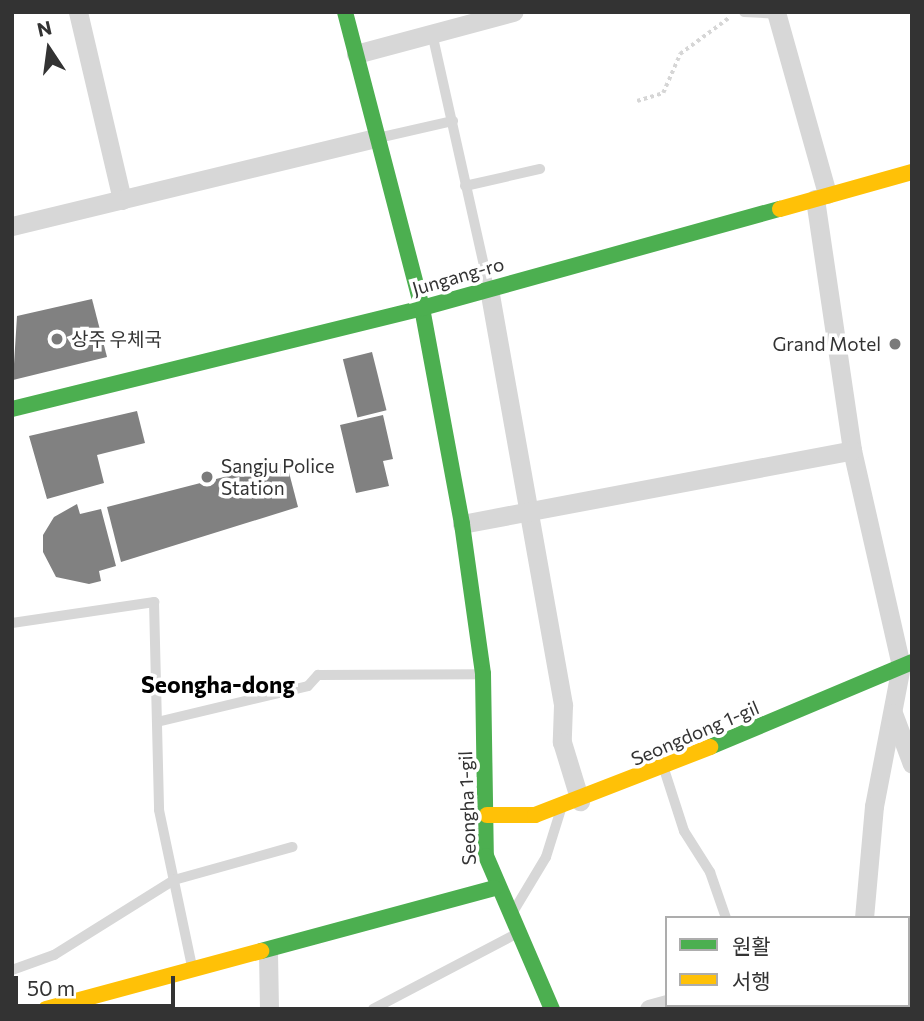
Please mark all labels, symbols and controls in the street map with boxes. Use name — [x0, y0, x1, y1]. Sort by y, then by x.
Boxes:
north arrow — [14, 14, 84, 84]
text: N — [35, 15, 54, 41]
street label: Jungang-ro — [409, 252, 507, 300]
place label: 상주 우체국 — [71, 328, 162, 350]
marker: 상주 우체국 — [49, 331, 65, 347]
place label: Grand Motel — [772, 333, 881, 355]
marker: Grand Motel — [887, 336, 903, 352]
place label: Sangju Police Station — [221, 455, 334, 499]
marker: Sangju Police Station — [199, 469, 215, 485]
district label: Seongha-dong — [141, 670, 295, 698]
street label: Seongdong 1-gil — [628, 696, 762, 770]
street label: Seongha 1-gil — [454, 750, 480, 866]
legend — [665, 916, 910, 1007]
text: 원활 — [732, 933, 771, 958]
scale bar — [18, 962, 178, 1006]
text: 서행 — [732, 968, 771, 993]
text: 50 m — [27, 975, 75, 1000]

